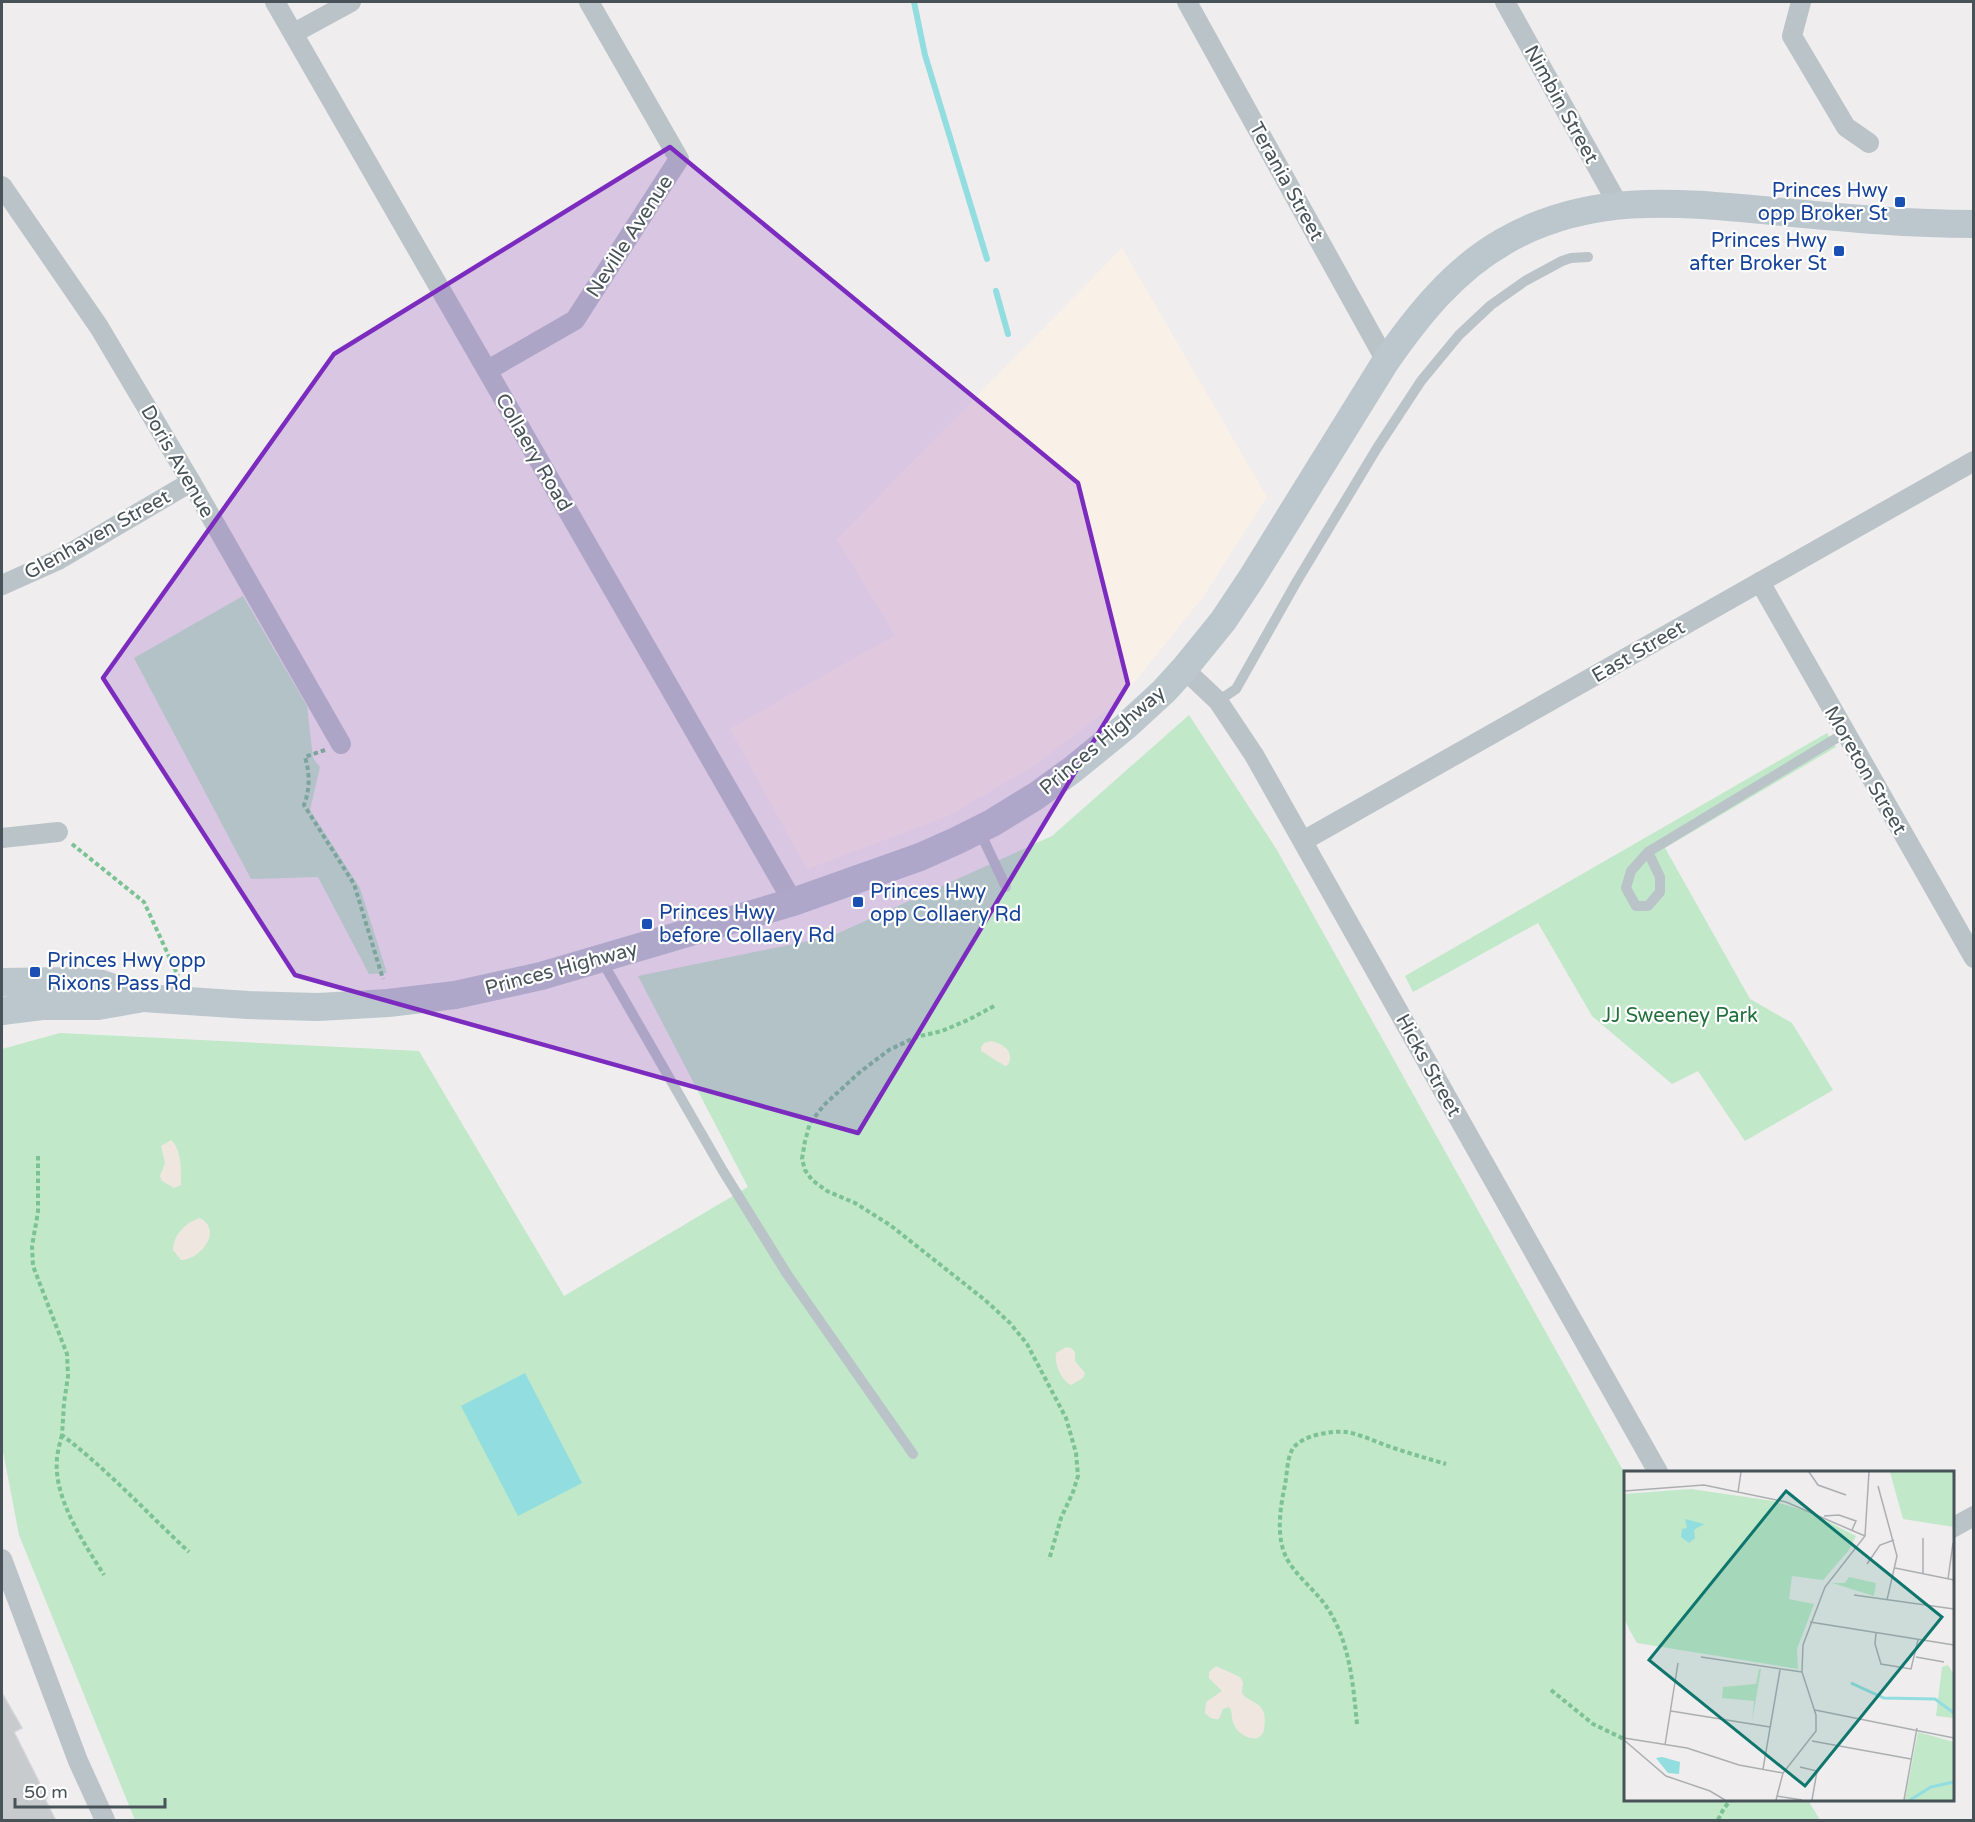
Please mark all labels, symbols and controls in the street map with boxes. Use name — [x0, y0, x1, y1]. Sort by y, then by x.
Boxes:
street label: Nimbin Street — [1519, 41, 1604, 168]
street label: Terania Street — [1244, 118, 1329, 245]
street label: Neville Avenue — [581, 171, 678, 302]
place label: Princes Hwy opp Broker St — [1758, 179, 1888, 226]
marker: Princes Hwy opp Broker St — [1893, 195, 1907, 209]
place label: Princes Hwy after Broker St — [1689, 229, 1827, 276]
marker: Princes Hwy after Broker St — [1832, 244, 1846, 258]
street label: Collaery Road — [490, 389, 577, 516]
street label: Doris Avenue — [135, 401, 219, 522]
street label: Glenhaven Street — [20, 485, 175, 585]
street label: East Street — [1588, 615, 1690, 688]
street label: Princes Highway — [1035, 681, 1171, 800]
street label: Moreton Street — [1819, 702, 1912, 839]
place label: Princes Hwy opp Collaery Rd — [870, 880, 1021, 927]
marker: Princes Hwy opp Collaery Rd — [851, 895, 865, 909]
place label: Princes Hwy before Collaery Rd — [659, 901, 835, 948]
marker: Princes Hwy before Collaery Rd — [640, 917, 654, 931]
street label: Princes Highway — [482, 937, 640, 1001]
place label: Princes Hwy opp Rixons Pass Rd — [47, 949, 206, 996]
marker: Princes Hwy opp Rixons Pass Rd — [28, 965, 42, 979]
park label: JJ Sweeney Park — [1602, 1004, 1758, 1028]
street label: Hicks Street — [1390, 1010, 1466, 1121]
inset map — [1624, 1471, 1954, 1801]
scale bar — [15, 1771, 165, 1809]
text: 50 m — [24, 1781, 68, 1803]

